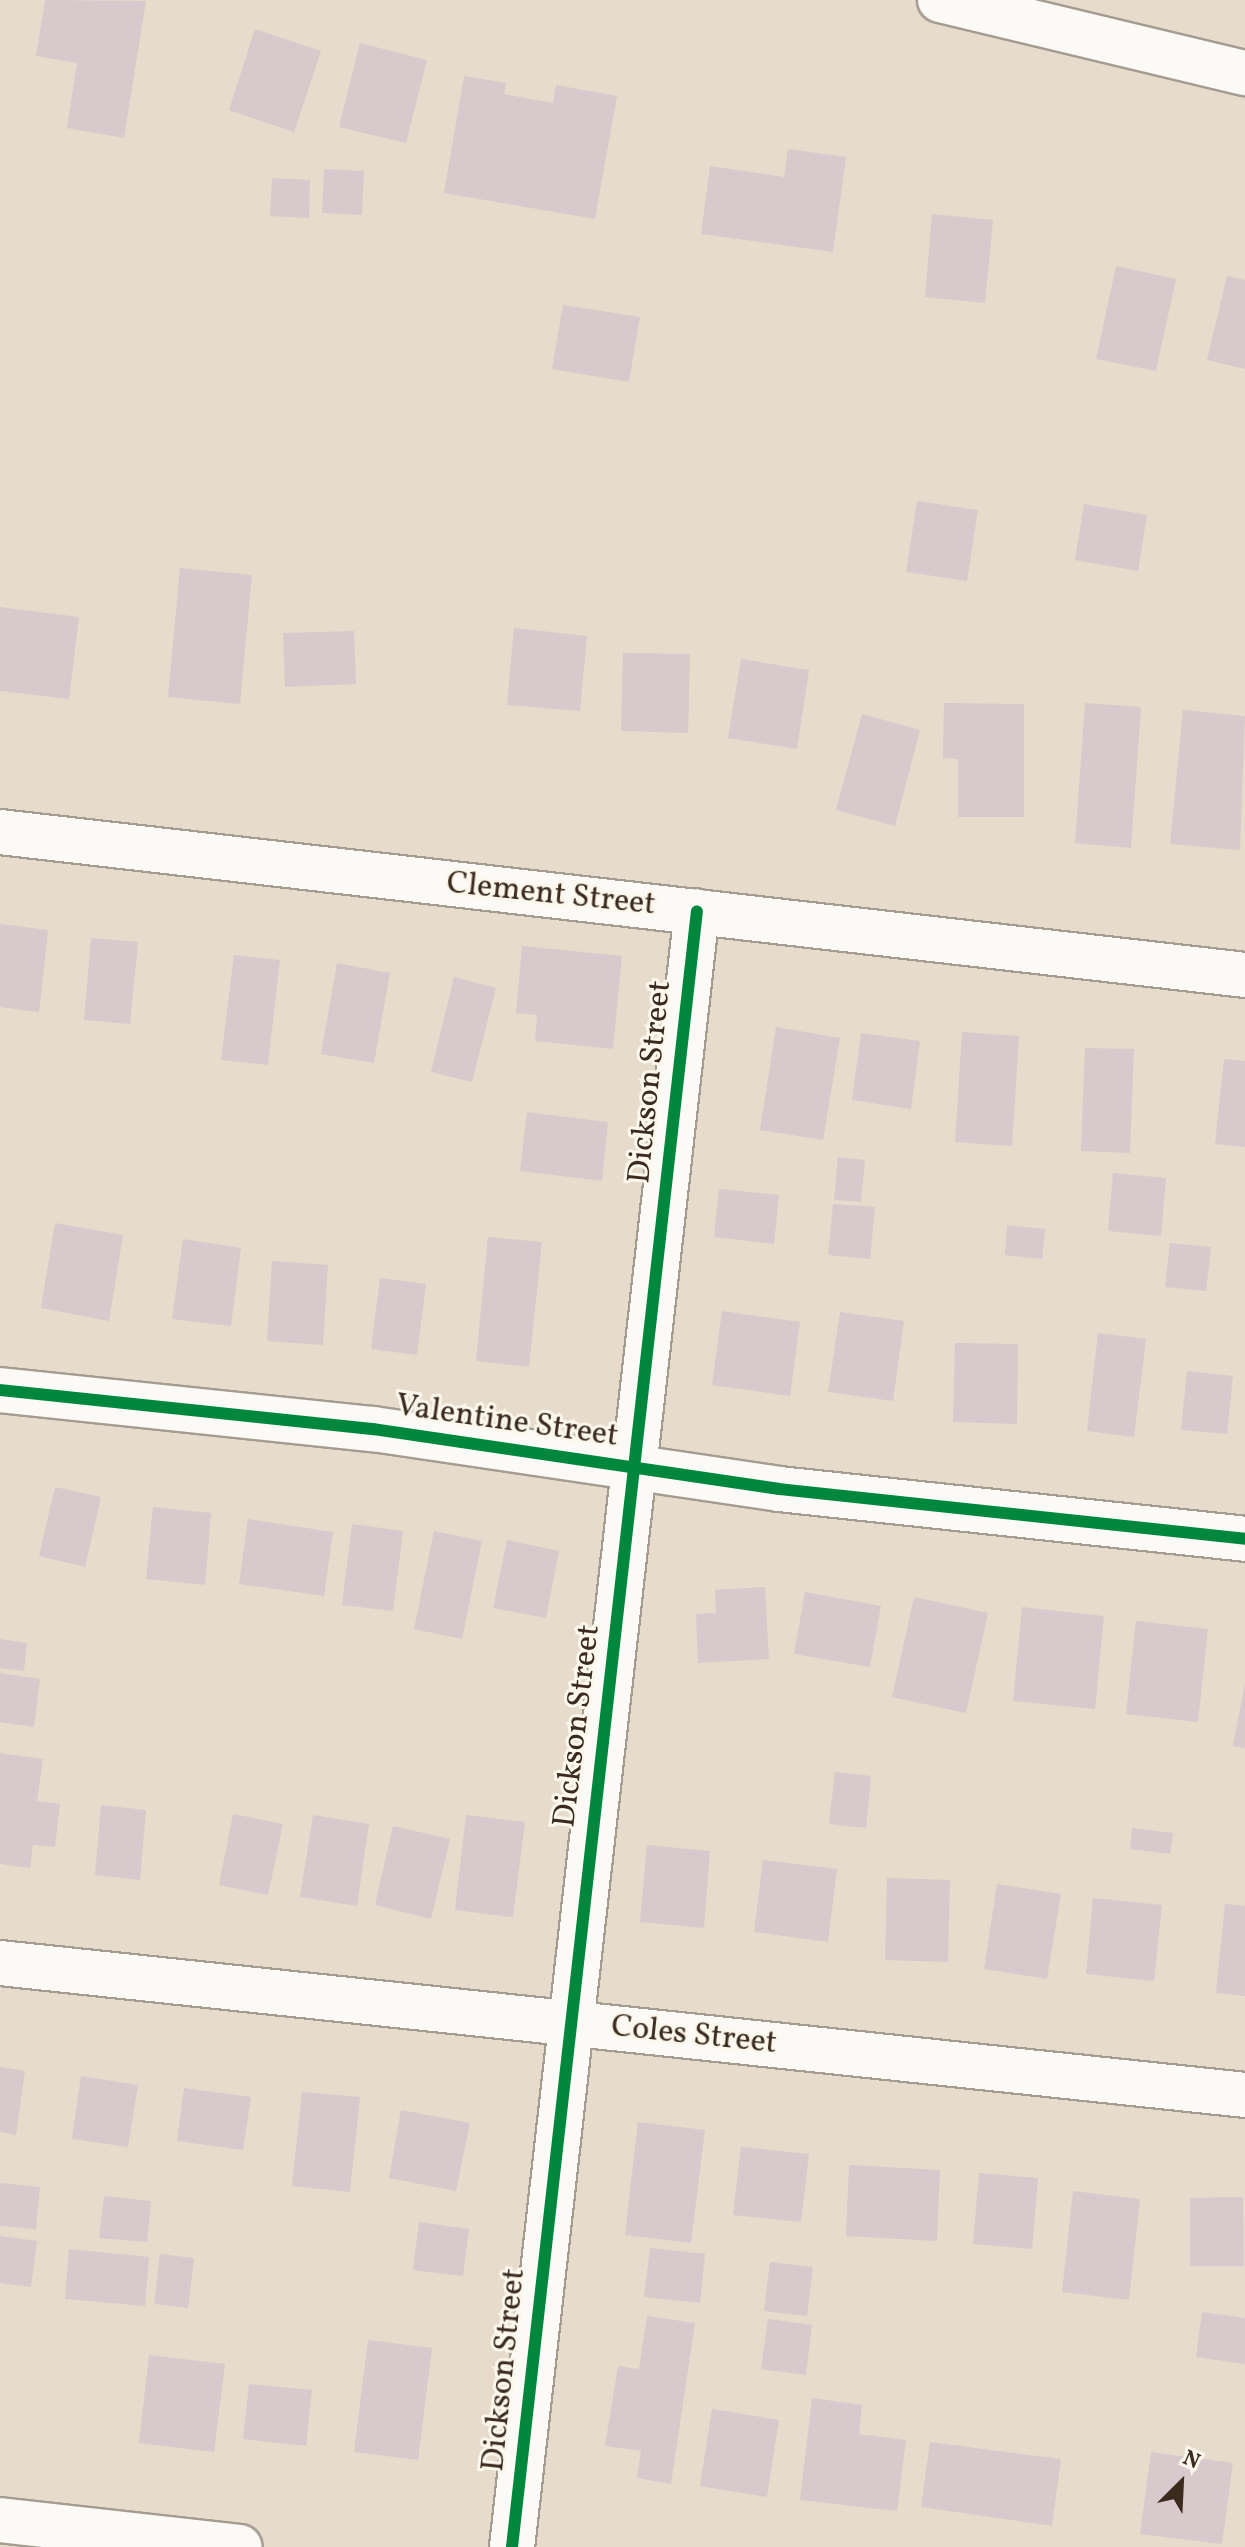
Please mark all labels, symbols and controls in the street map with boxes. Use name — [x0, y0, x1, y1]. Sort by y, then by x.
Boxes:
street label: Clement Street — [445, 865, 657, 925]
street label: Dickson Street — [621, 979, 681, 1185]
street label: Valentine Street — [393, 1387, 621, 1457]
street label: Dickson Street — [547, 1622, 609, 1830]
street label: Coles Street — [609, 2008, 779, 2064]
street label: Dickson Street — [475, 2267, 535, 2473]
north arrow — [1141, 2443, 1221, 2523]
text: N — [1177, 2443, 1205, 2478]

